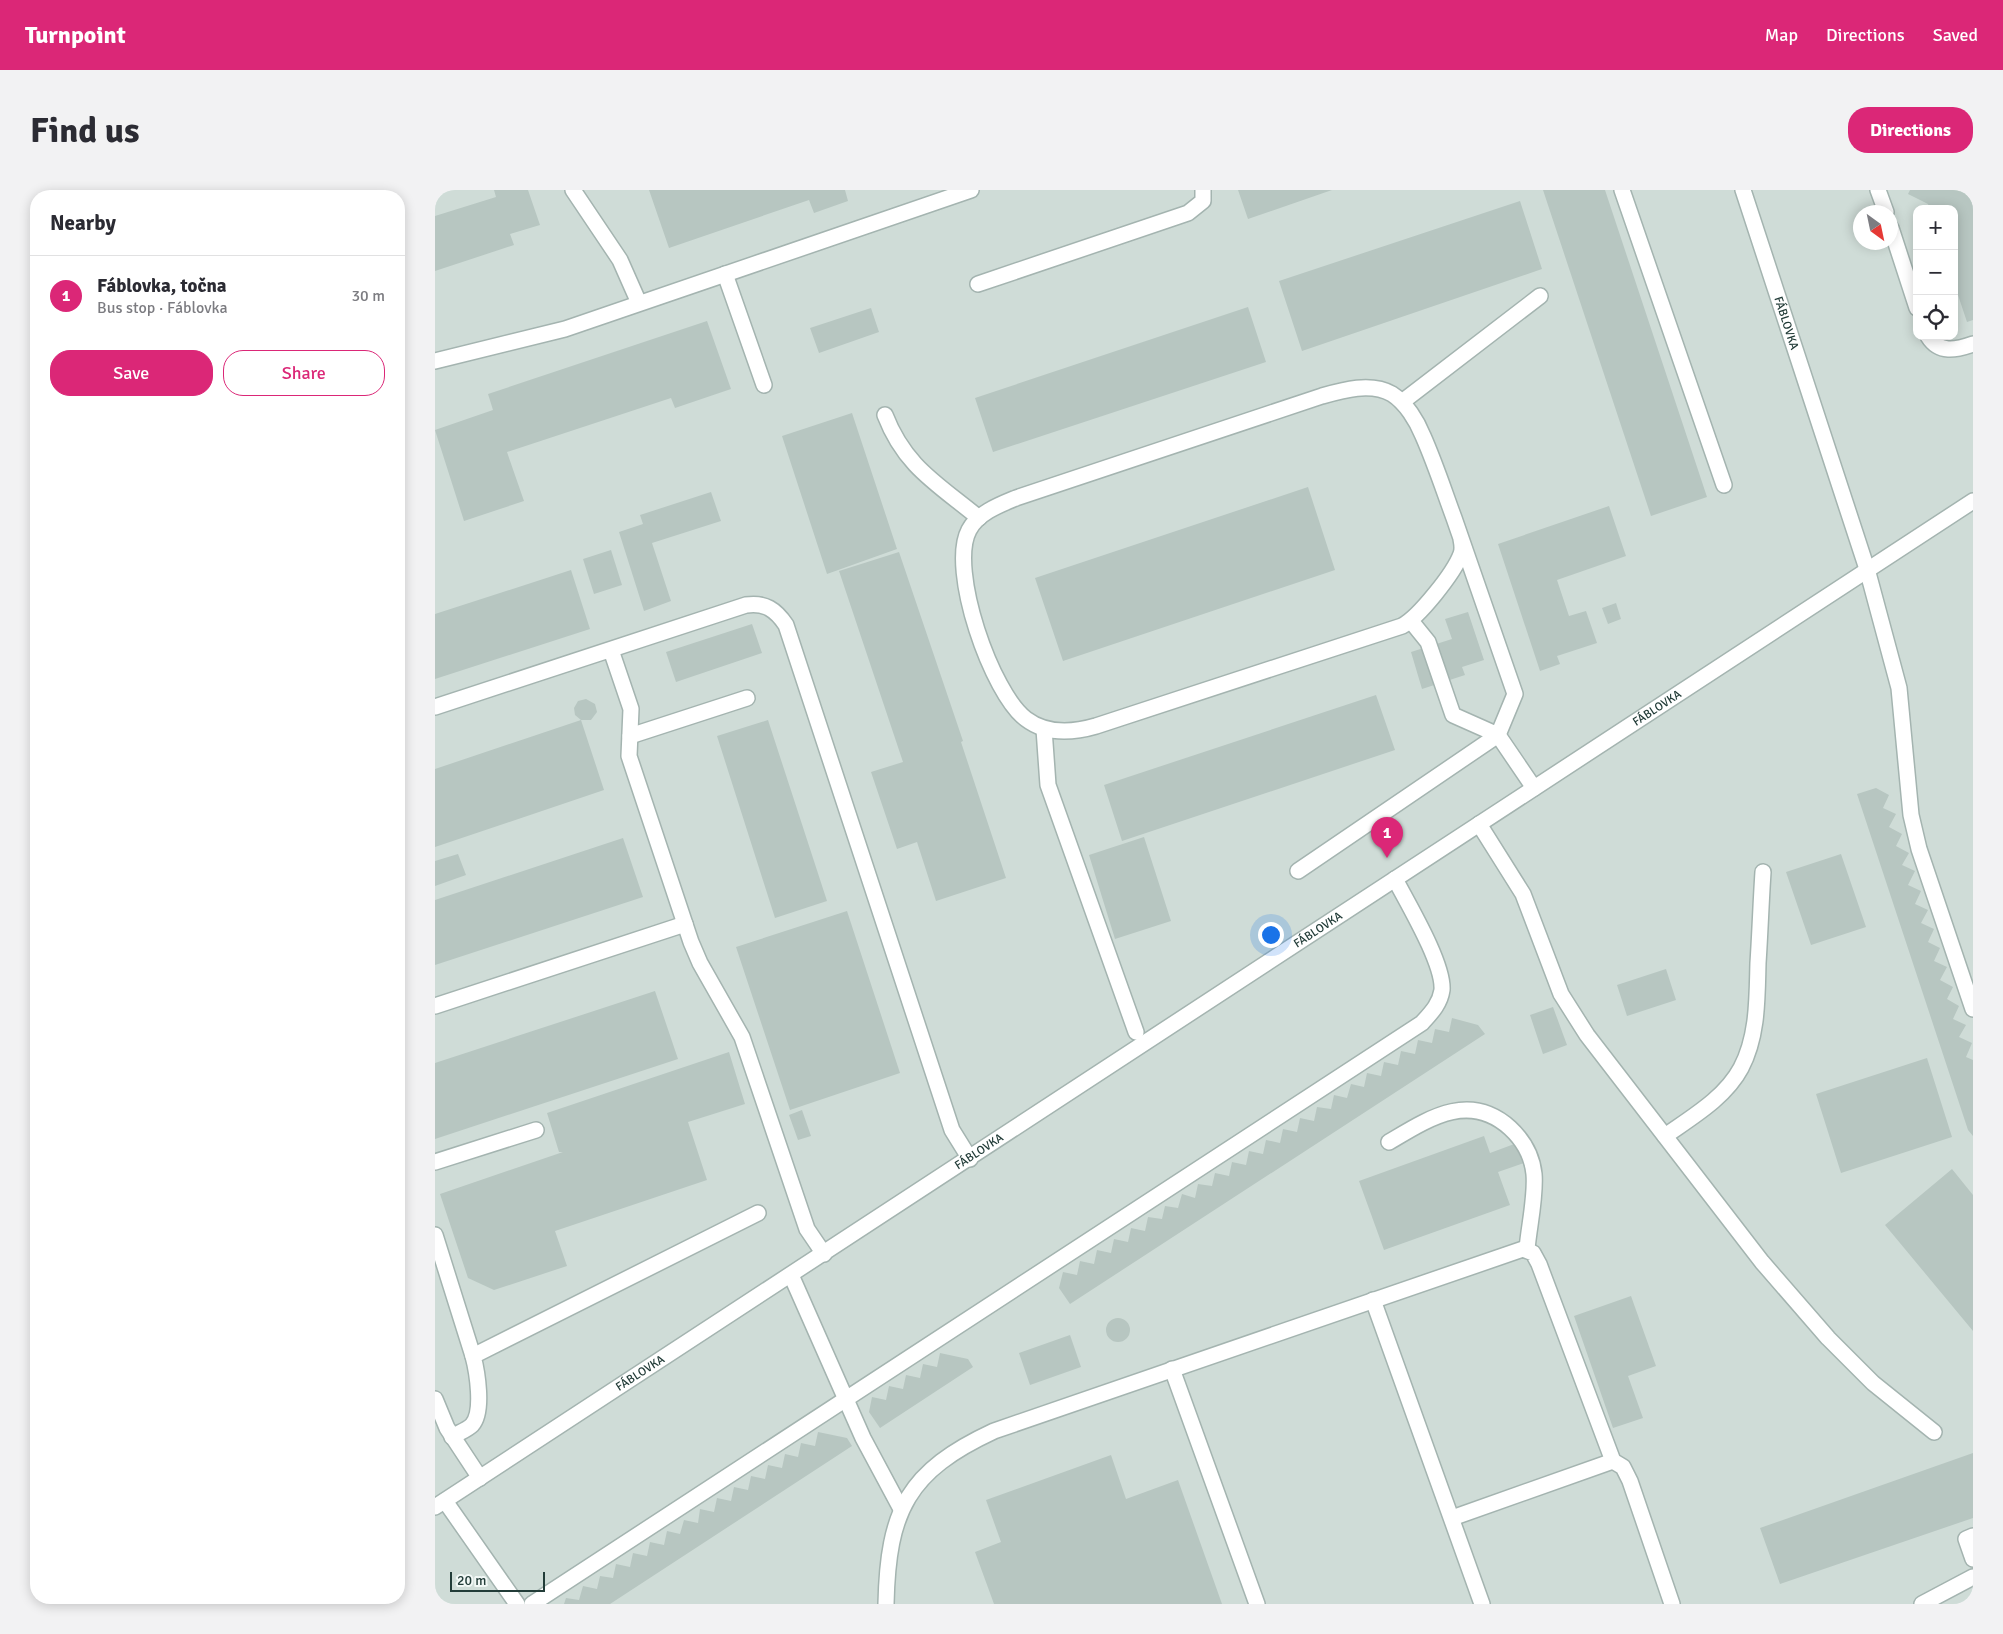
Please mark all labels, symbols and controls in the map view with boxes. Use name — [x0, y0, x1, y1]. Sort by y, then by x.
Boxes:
text: Turnpoint — [25, 20, 126, 50]
text: Map — [1765, 24, 1798, 46]
text: Directions — [1826, 24, 1905, 46]
text: Saved — [1933, 24, 1978, 46]
button: Directions — [1848, 107, 1973, 153]
text: Find us — [30, 109, 140, 152]
north arrow — [1853, 205, 1898, 250]
map controls — [1913, 205, 1958, 340]
button: + — [1913, 205, 1958, 250]
text: Nearby — [50, 210, 116, 236]
button: − — [1913, 250, 1958, 295]
text: Fáblovka, točna — [97, 274, 227, 298]
text: 1 — [62, 286, 70, 306]
text: 30 m — [351, 286, 385, 306]
street label: FÁBLOVKA — [1771, 294, 1802, 352]
button: locate — [1913, 295, 1958, 340]
text: Bus stop · Fáblovka — [97, 298, 228, 318]
button: Save — [50, 350, 213, 396]
button: Share — [223, 350, 385, 396]
street label: FÁBLOVKA — [1630, 686, 1685, 729]
pin: 1 — [1371, 817, 1403, 858]
street label: FÁBLOVKA — [1291, 908, 1346, 951]
your location — [1258, 922, 1284, 948]
street label: FÁBLOVKA — [952, 1129, 1007, 1173]
street label: FÁBLOVKA — [613, 1351, 668, 1394]
scale bar — [450, 1569, 545, 1592]
text: 20 m — [457, 1572, 486, 1589]

